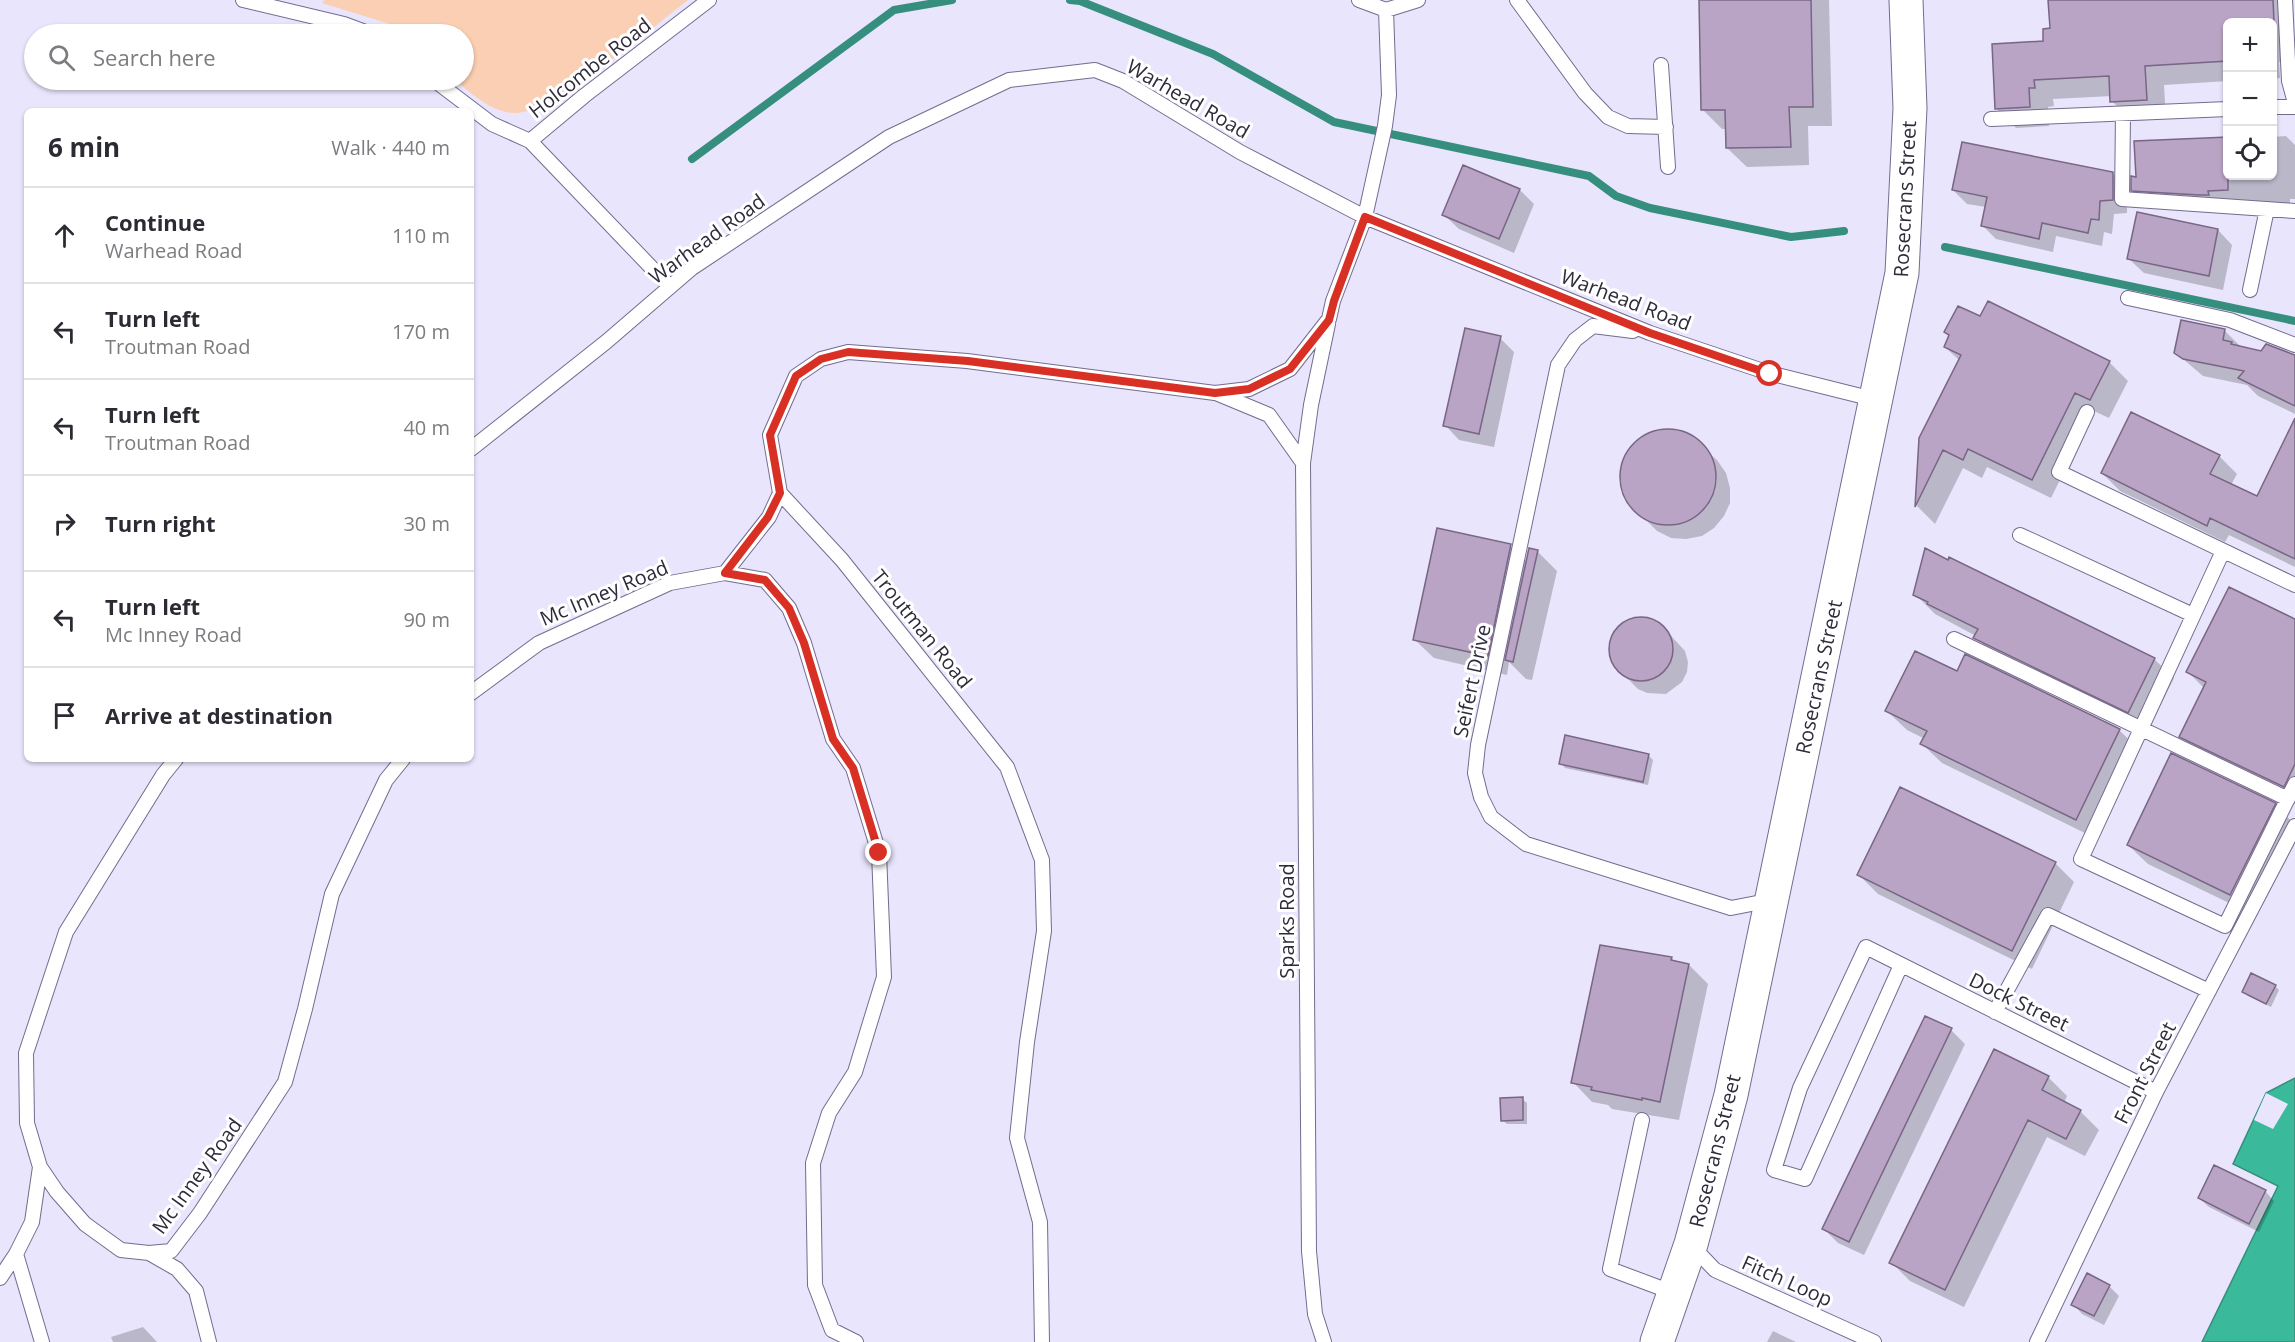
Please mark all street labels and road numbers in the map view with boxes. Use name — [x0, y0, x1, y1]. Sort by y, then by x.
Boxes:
street label: Holcombe Road — [523, 11, 656, 124]
street label: Warhead Road — [1122, 52, 1255, 145]
street label: Rosecrans Street — [1887, 120, 1922, 278]
street label: Warhead Road — [643, 187, 770, 290]
street label: Warhead Road — [1557, 262, 1695, 337]
street label: Mc Inney Road — [535, 553, 672, 632]
street label: Troutman Road — [866, 564, 979, 694]
street label: Rosecrans Street — [1789, 597, 1848, 756]
street label: Seifert Drive — [1446, 622, 1497, 740]
street label: Sparks Road — [1273, 863, 1300, 979]
street label: Dock Street — [1965, 966, 2074, 1037]
street label: Front Street — [2107, 1017, 2182, 1128]
street label: Rosecrans Street — [1682, 1072, 1747, 1230]
street label: Mc Inney Road — [145, 1112, 248, 1239]
street label: Fitch Loop — [1738, 1249, 1837, 1312]

